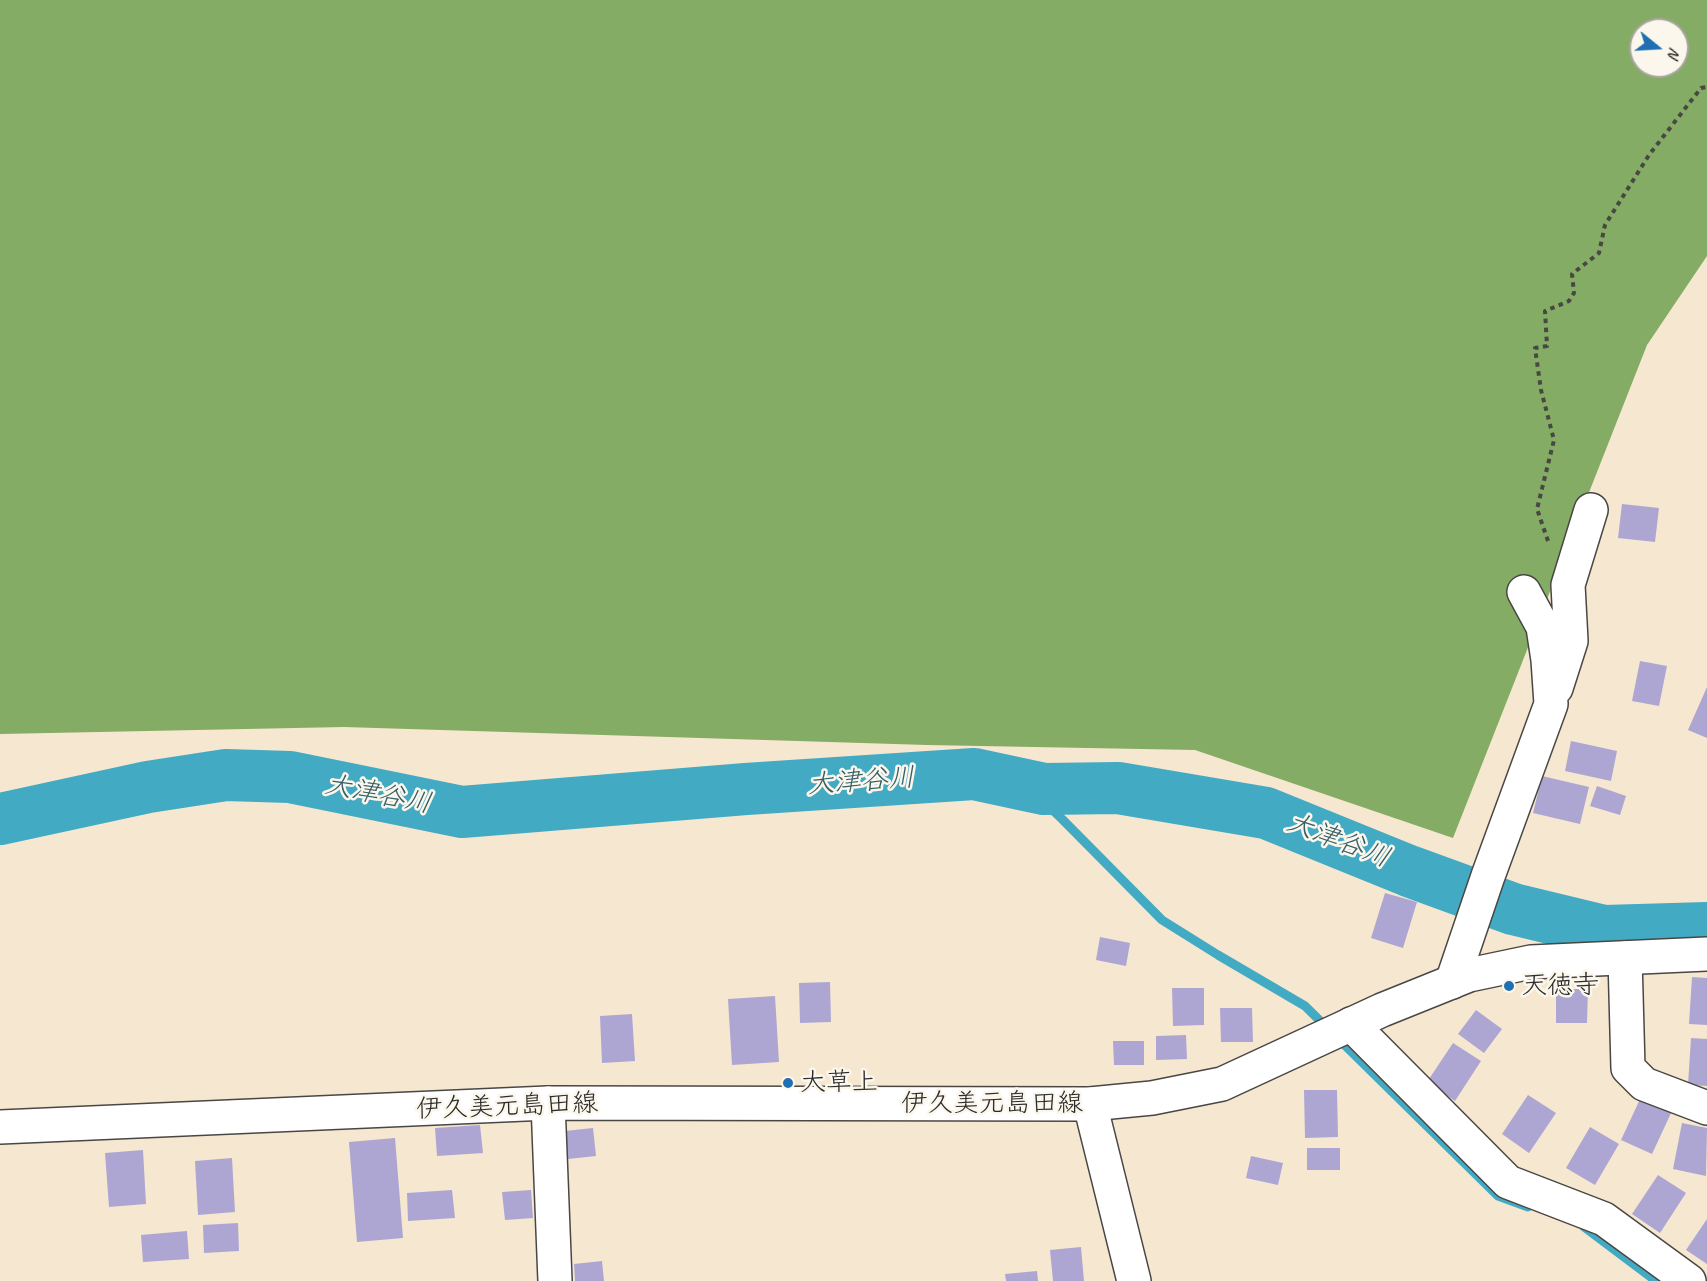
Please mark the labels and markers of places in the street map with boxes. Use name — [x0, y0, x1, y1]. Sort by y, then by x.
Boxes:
place label: 天徳寺 — [1521, 970, 1599, 1002]
marker: 天徳寺 — [1502, 979, 1516, 993]
place label: 大草上 — [800, 1067, 878, 1099]
marker: 大草上 — [781, 1076, 795, 1090]

